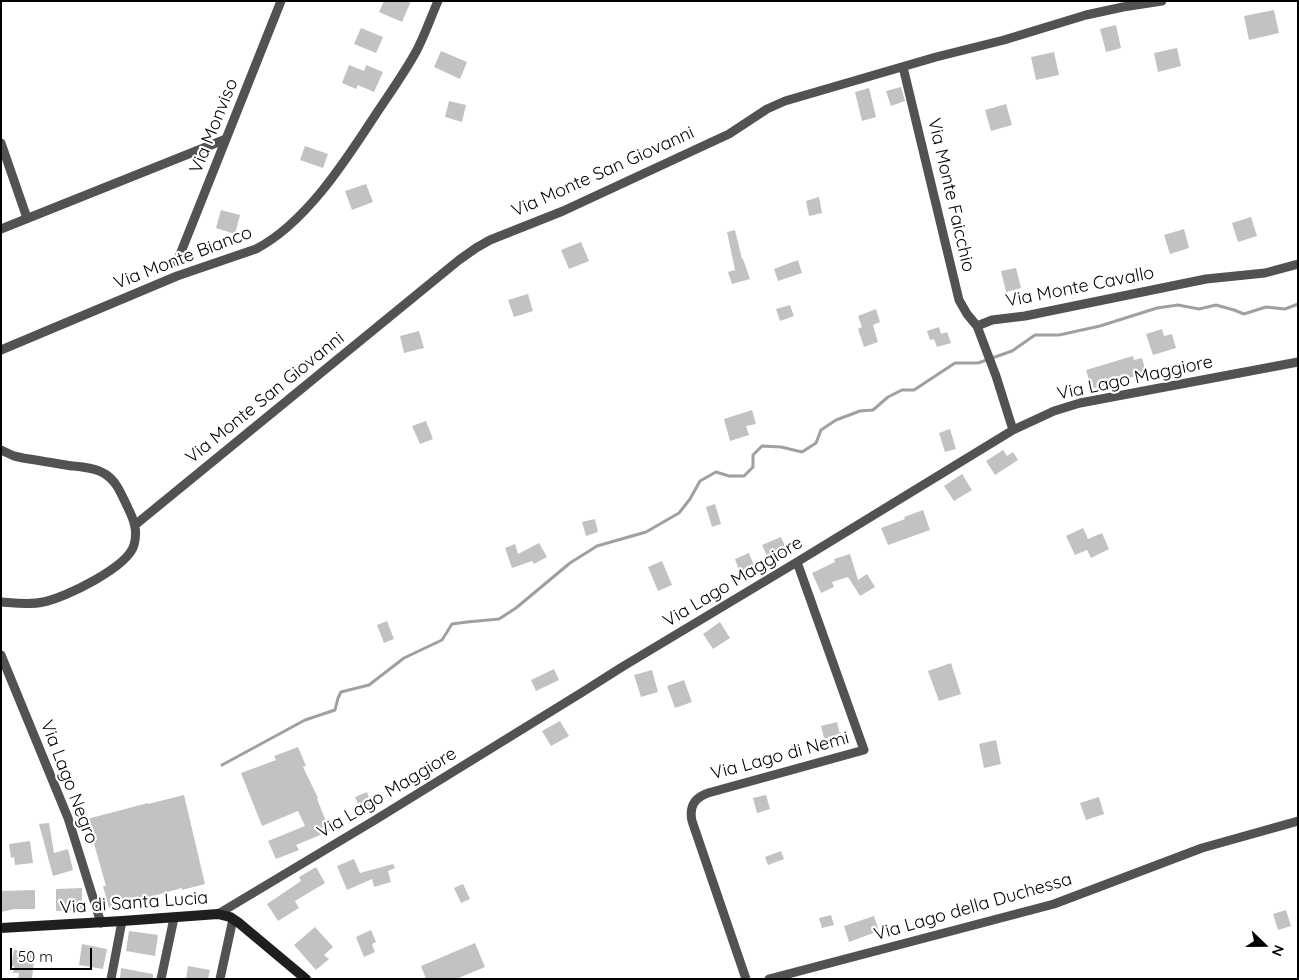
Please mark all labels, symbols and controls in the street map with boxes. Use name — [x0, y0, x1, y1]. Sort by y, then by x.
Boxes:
street label: Via Monviso — [185, 75, 243, 177]
street label: Via Monte Faicchio — [923, 116, 979, 274]
street label: Via Monte San Giovanni — [508, 122, 698, 222]
street label: Via Monte Bianco — [111, 222, 255, 294]
street label: Via Monte Cavallo — [1004, 262, 1156, 312]
street label: Via Monte San Giovanni — [181, 327, 349, 469]
street label: Via Lago Maggiore — [1055, 351, 1215, 405]
street label: Via Lago Maggiore — [660, 532, 806, 632]
street label: Via Lago Negro — [36, 717, 102, 847]
street label: Via Lago di Nemi — [709, 727, 851, 785]
street label: Via Lago Maggiore — [314, 743, 460, 843]
street label: Via Lago della Duchessa — [872, 868, 1074, 946]
street label: Via di Santa Lucia — [59, 887, 209, 919]
north arrow — [1239, 920, 1289, 970]
scale bar — [12, 938, 95, 970]
text: N — [1268, 942, 1288, 959]
text: 50 m — [18, 947, 53, 966]

